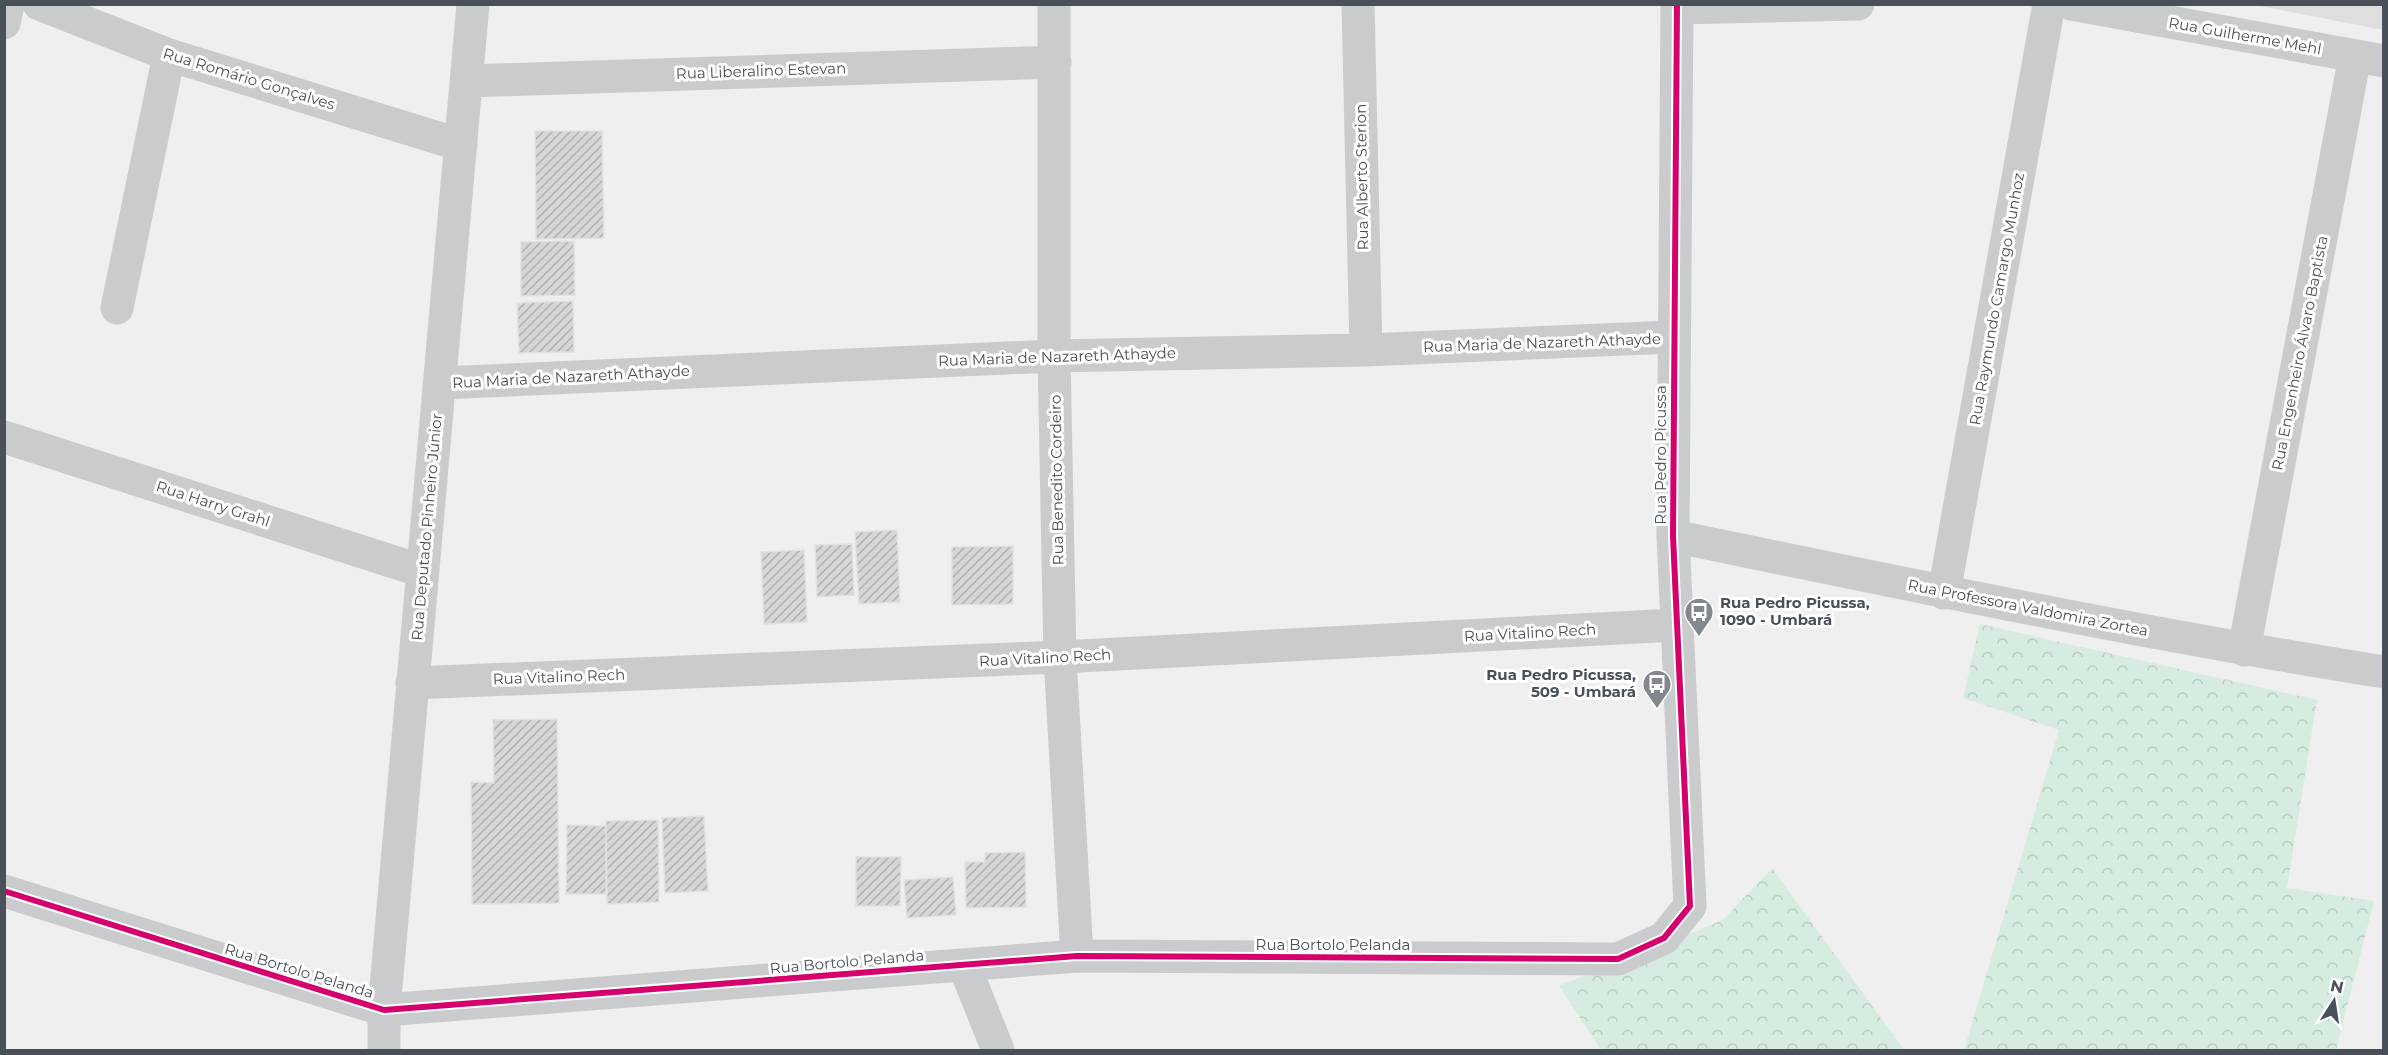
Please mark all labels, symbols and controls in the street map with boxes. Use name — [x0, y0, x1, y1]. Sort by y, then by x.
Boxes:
street label: Rua Guilherme Mehl — [2167, 13, 2323, 58]
street label: Rua Romário Gonçalves — [161, 43, 337, 114]
street label: Rua Liberalino Estevan — [676, 58, 846, 83]
street label: Rua Alberto Sterion — [1351, 104, 1372, 251]
street label: Rua Raymundo Camargo Munhoz — [1965, 171, 2028, 427]
street label: Rua Engenheiro Álvaro Baptista — [2267, 234, 2332, 472]
street label: Rua Maria de Nazareth Athayde — [1423, 329, 1661, 356]
street label: Rua Maria de Nazareth Athayde — [938, 343, 1176, 370]
street label: Rua Maria de Nazareth Athayde — [452, 361, 690, 392]
street label: Rua Pedro Picussa — [1651, 385, 1670, 525]
street label: Rua Benedito Cordeiro — [1046, 395, 1067, 565]
street label: Rua Deputado Pinheiro Júnior — [407, 413, 446, 641]
street label: Rua Harry Grahl — [154, 476, 273, 531]
street label: Rua Professora Valdomira Zortea — [1906, 575, 2150, 640]
place label: Rua Pedro Picussa, 1090 - Umbará — [1720, 593, 1870, 629]
bus stop icon: Rua Pedro Picussa, 1090 - Umbará — [1683, 596, 1715, 638]
street label: Rua Vitalino Rech — [1463, 620, 1597, 645]
street label: Rua Vitalino Rech — [978, 645, 1112, 670]
street label: Rua Vitalino Rech — [492, 665, 625, 688]
place label: Rua Pedro Picussa, 509 - Umbará — [1486, 665, 1636, 701]
bus stop icon: Rua Pedro Picussa, 509 - Umbará — [1641, 668, 1673, 710]
street label: Rua Bortolo Pelanda — [1256, 935, 1410, 954]
street label: Rua Bortolo Pelanda — [222, 939, 376, 1002]
street label: Rua Bortolo Pelanda — [769, 945, 925, 978]
north arrow — [2304, 971, 2364, 1031]
text: N — [2329, 976, 2345, 997]

